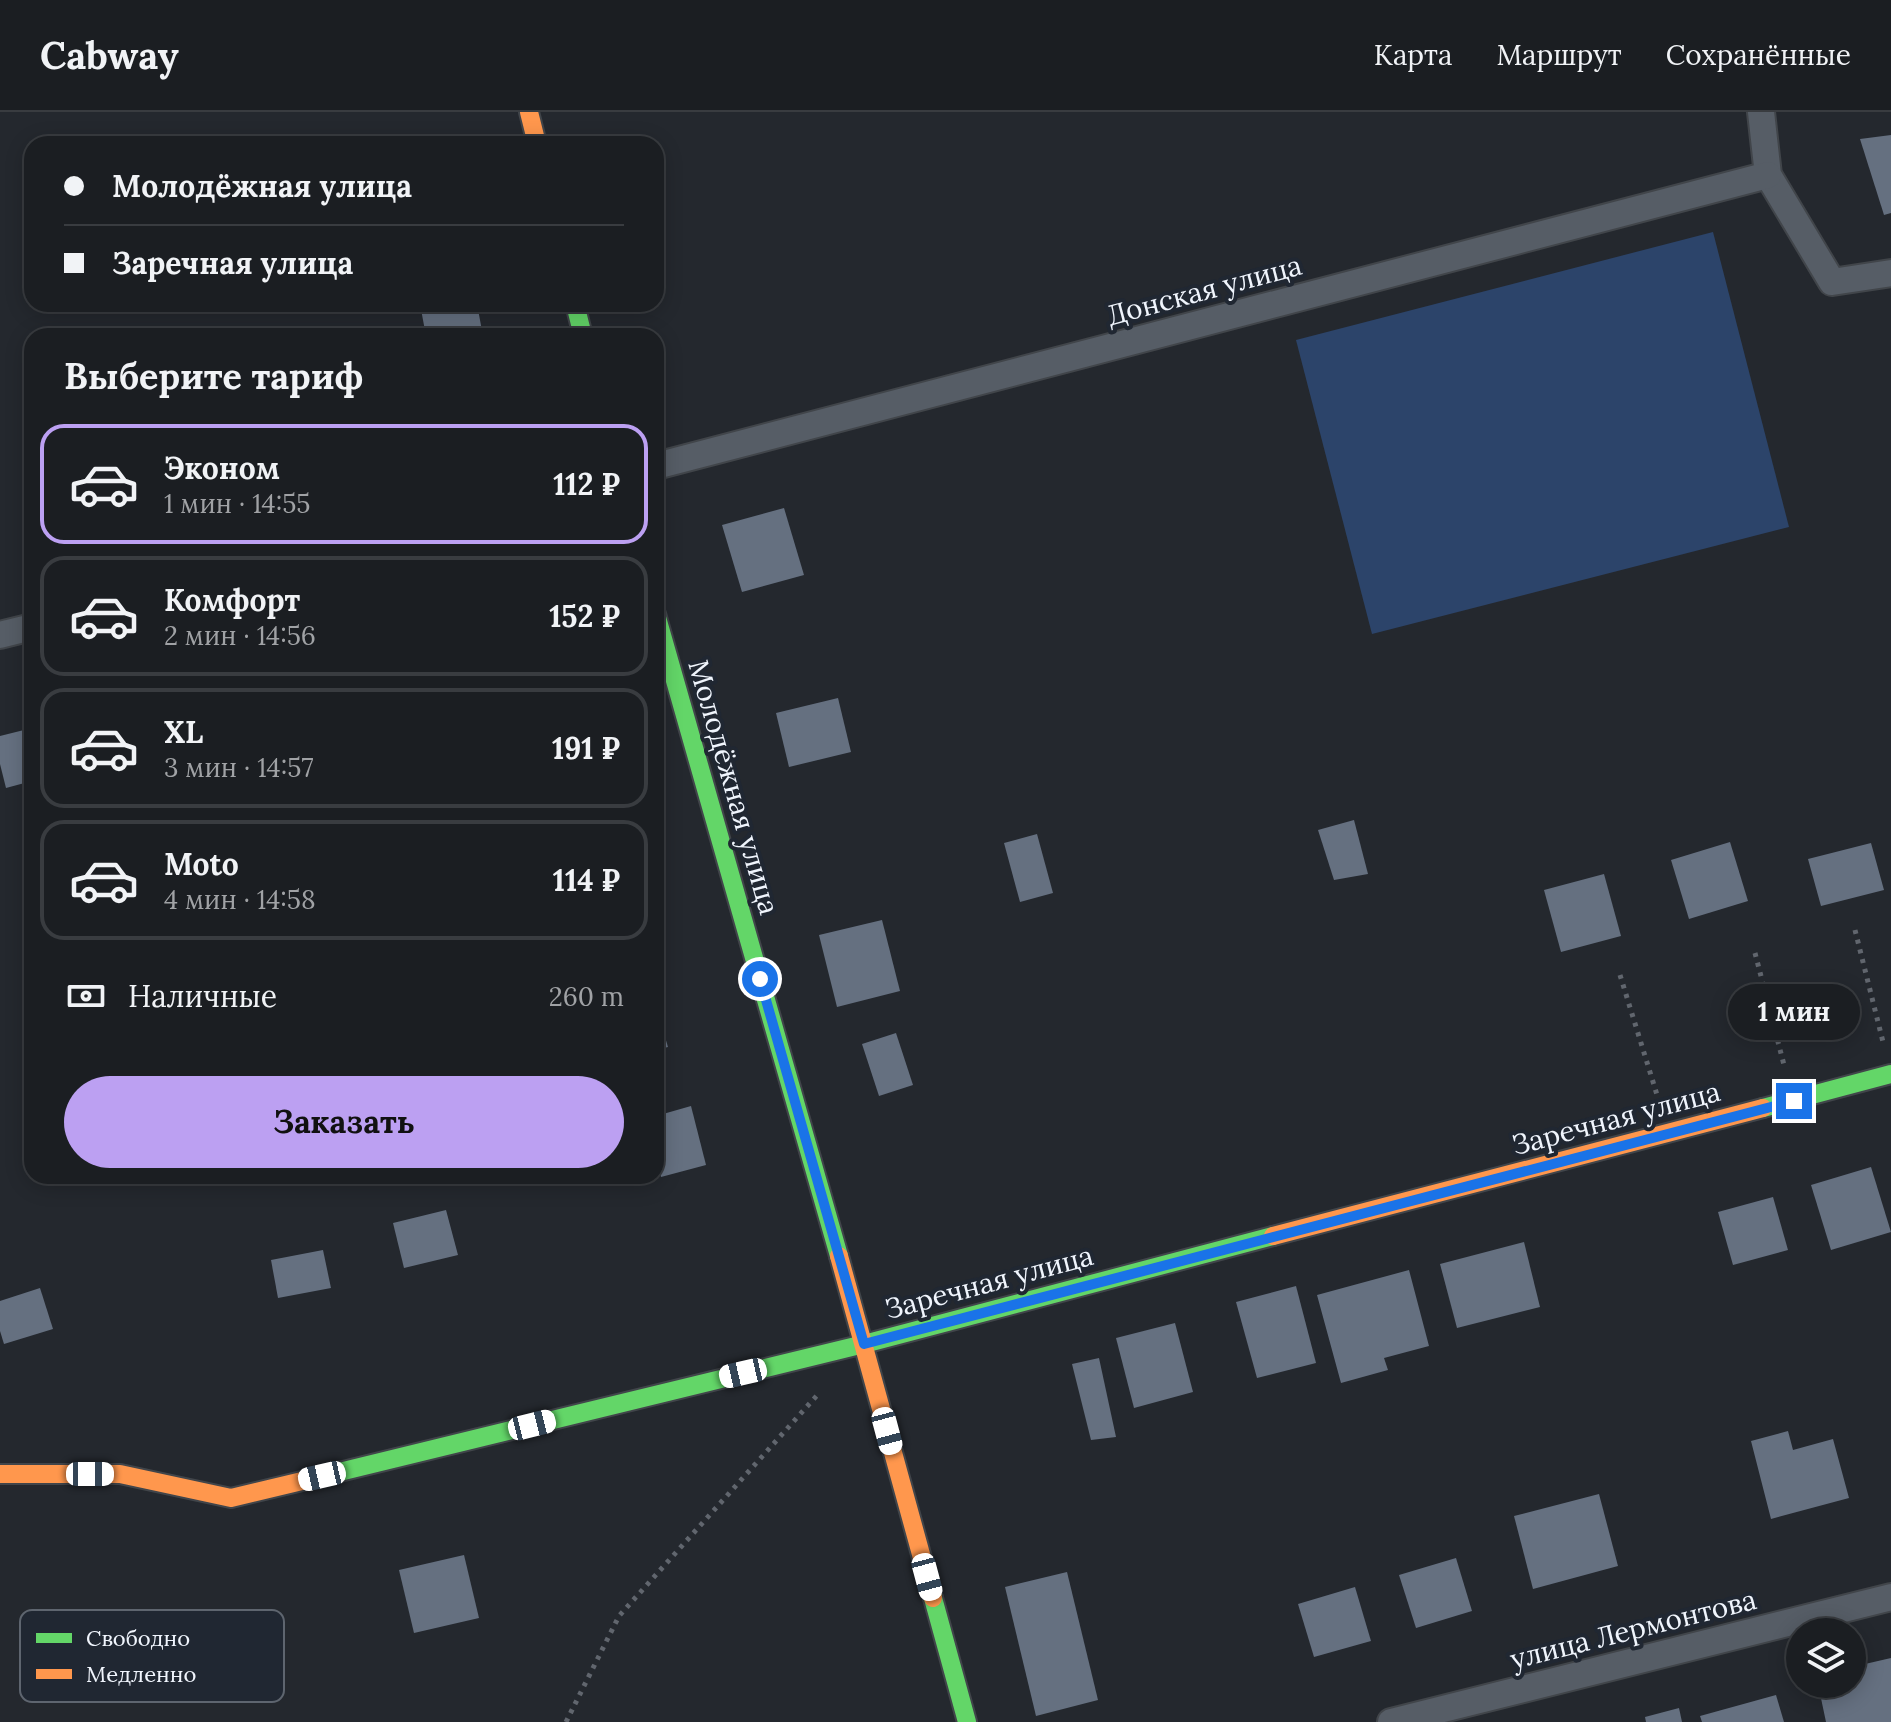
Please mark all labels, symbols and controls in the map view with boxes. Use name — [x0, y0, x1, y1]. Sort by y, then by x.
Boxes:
text: Cabway — [40, 31, 179, 79]
text: Карта — [1374, 37, 1452, 73]
text: Маршрут — [1496, 37, 1622, 73]
text: Сохранённые — [1666, 37, 1851, 73]
text: Молодёжная улица — [112, 167, 412, 205]
text: Заречная улица — [112, 244, 353, 282]
street label: Донская улица — [1102, 247, 1306, 333]
text: Выберите тариф — [64, 353, 363, 399]
icon: car — [68, 448, 140, 520]
text: Эконом — [164, 449, 280, 487]
text: 112 ₽ — [553, 465, 620, 503]
text: 1 мин · 14:55 — [164, 487, 311, 520]
icon: car — [68, 580, 140, 652]
text: Комфорт — [164, 581, 300, 619]
text: 152 ₽ — [549, 597, 620, 635]
text: 2 мин · 14:56 — [164, 619, 316, 652]
street label: Молодёжная улица — [680, 655, 788, 919]
icon: car — [68, 712, 140, 784]
text: XL — [164, 713, 203, 751]
text: 191 ₽ — [552, 729, 620, 767]
text: 3 мин · 14:57 — [164, 751, 313, 784]
icon: car — [68, 844, 140, 916]
text: Moto — [164, 845, 239, 883]
text: 114 ₽ — [553, 861, 620, 899]
text: 4 мин · 14:58 — [164, 883, 316, 916]
route start — [742, 961, 778, 997]
icon: cash — [64, 974, 108, 1018]
text: Наличные — [128, 977, 277, 1015]
text: 260 m — [549, 980, 624, 1013]
callout: 1 мин — [1728, 985, 1860, 1041]
text: 1 мин — [1758, 995, 1830, 1028]
street label: Заречная улица — [1508, 1073, 1724, 1163]
button: Заказать — [64, 1076, 624, 1168]
route end — [1776, 1083, 1812, 1119]
street label: Заречная улица — [881, 1237, 1097, 1327]
car — [717, 1356, 769, 1390]
car — [869, 1405, 905, 1457]
car — [506, 1408, 558, 1442]
car — [296, 1459, 348, 1493]
car — [66, 1462, 114, 1486]
car — [909, 1551, 945, 1603]
street label: улица Лермонтова — [1506, 1581, 1760, 1677]
legend — [20, 1610, 284, 1702]
map controls — [1786, 1618, 1866, 1698]
button: layers — [1786, 1618, 1866, 1698]
text: Свободно — [86, 1624, 190, 1652]
text: Медленно — [86, 1660, 196, 1688]

